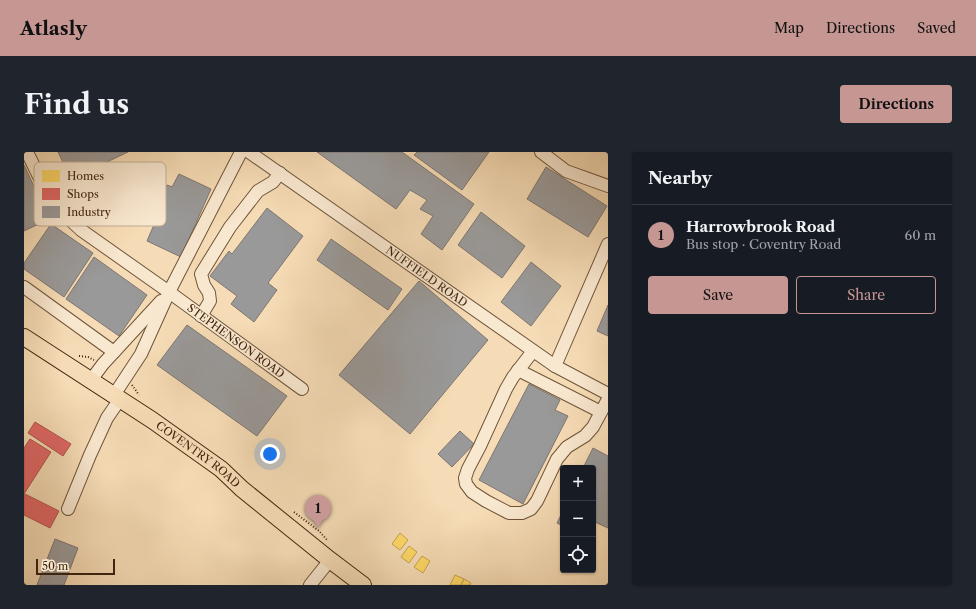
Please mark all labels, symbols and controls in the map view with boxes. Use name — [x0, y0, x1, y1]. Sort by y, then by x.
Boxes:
text: Atlasly — [20, 17, 87, 40]
text: Map — [774, 19, 804, 37]
text: Directions — [826, 19, 895, 37]
text: Saved — [917, 19, 956, 37]
button: Directions — [840, 85, 952, 123]
text: Find us — [24, 87, 129, 121]
legend — [34, 162, 166, 226]
text: Nearby — [648, 168, 712, 188]
text: Homes — [67, 169, 104, 183]
text: Shops — [67, 187, 99, 201]
text: Industry — [67, 205, 112, 219]
text: Harrowbrook Road — [686, 217, 835, 236]
text: 1 — [658, 227, 664, 243]
text: 60 m — [905, 227, 936, 243]
text: Bus stop · Coventry Road — [686, 236, 841, 252]
street label: NUFFIELD ROAD — [383, 243, 470, 310]
button: Save — [648, 276, 788, 314]
button: Share — [796, 276, 936, 314]
street label: STEPHENSON ROAD — [185, 301, 288, 381]
street label: COVENTRY ROAD — [153, 418, 243, 491]
your location — [260, 444, 280, 464]
map controls — [560, 465, 596, 573]
button: + — [560, 465, 596, 501]
pin: 1 — [305, 495, 331, 528]
button: − — [560, 501, 596, 537]
button: locate — [560, 537, 596, 573]
scale bar — [36, 557, 115, 576]
text: 50 m — [42, 559, 68, 573]

